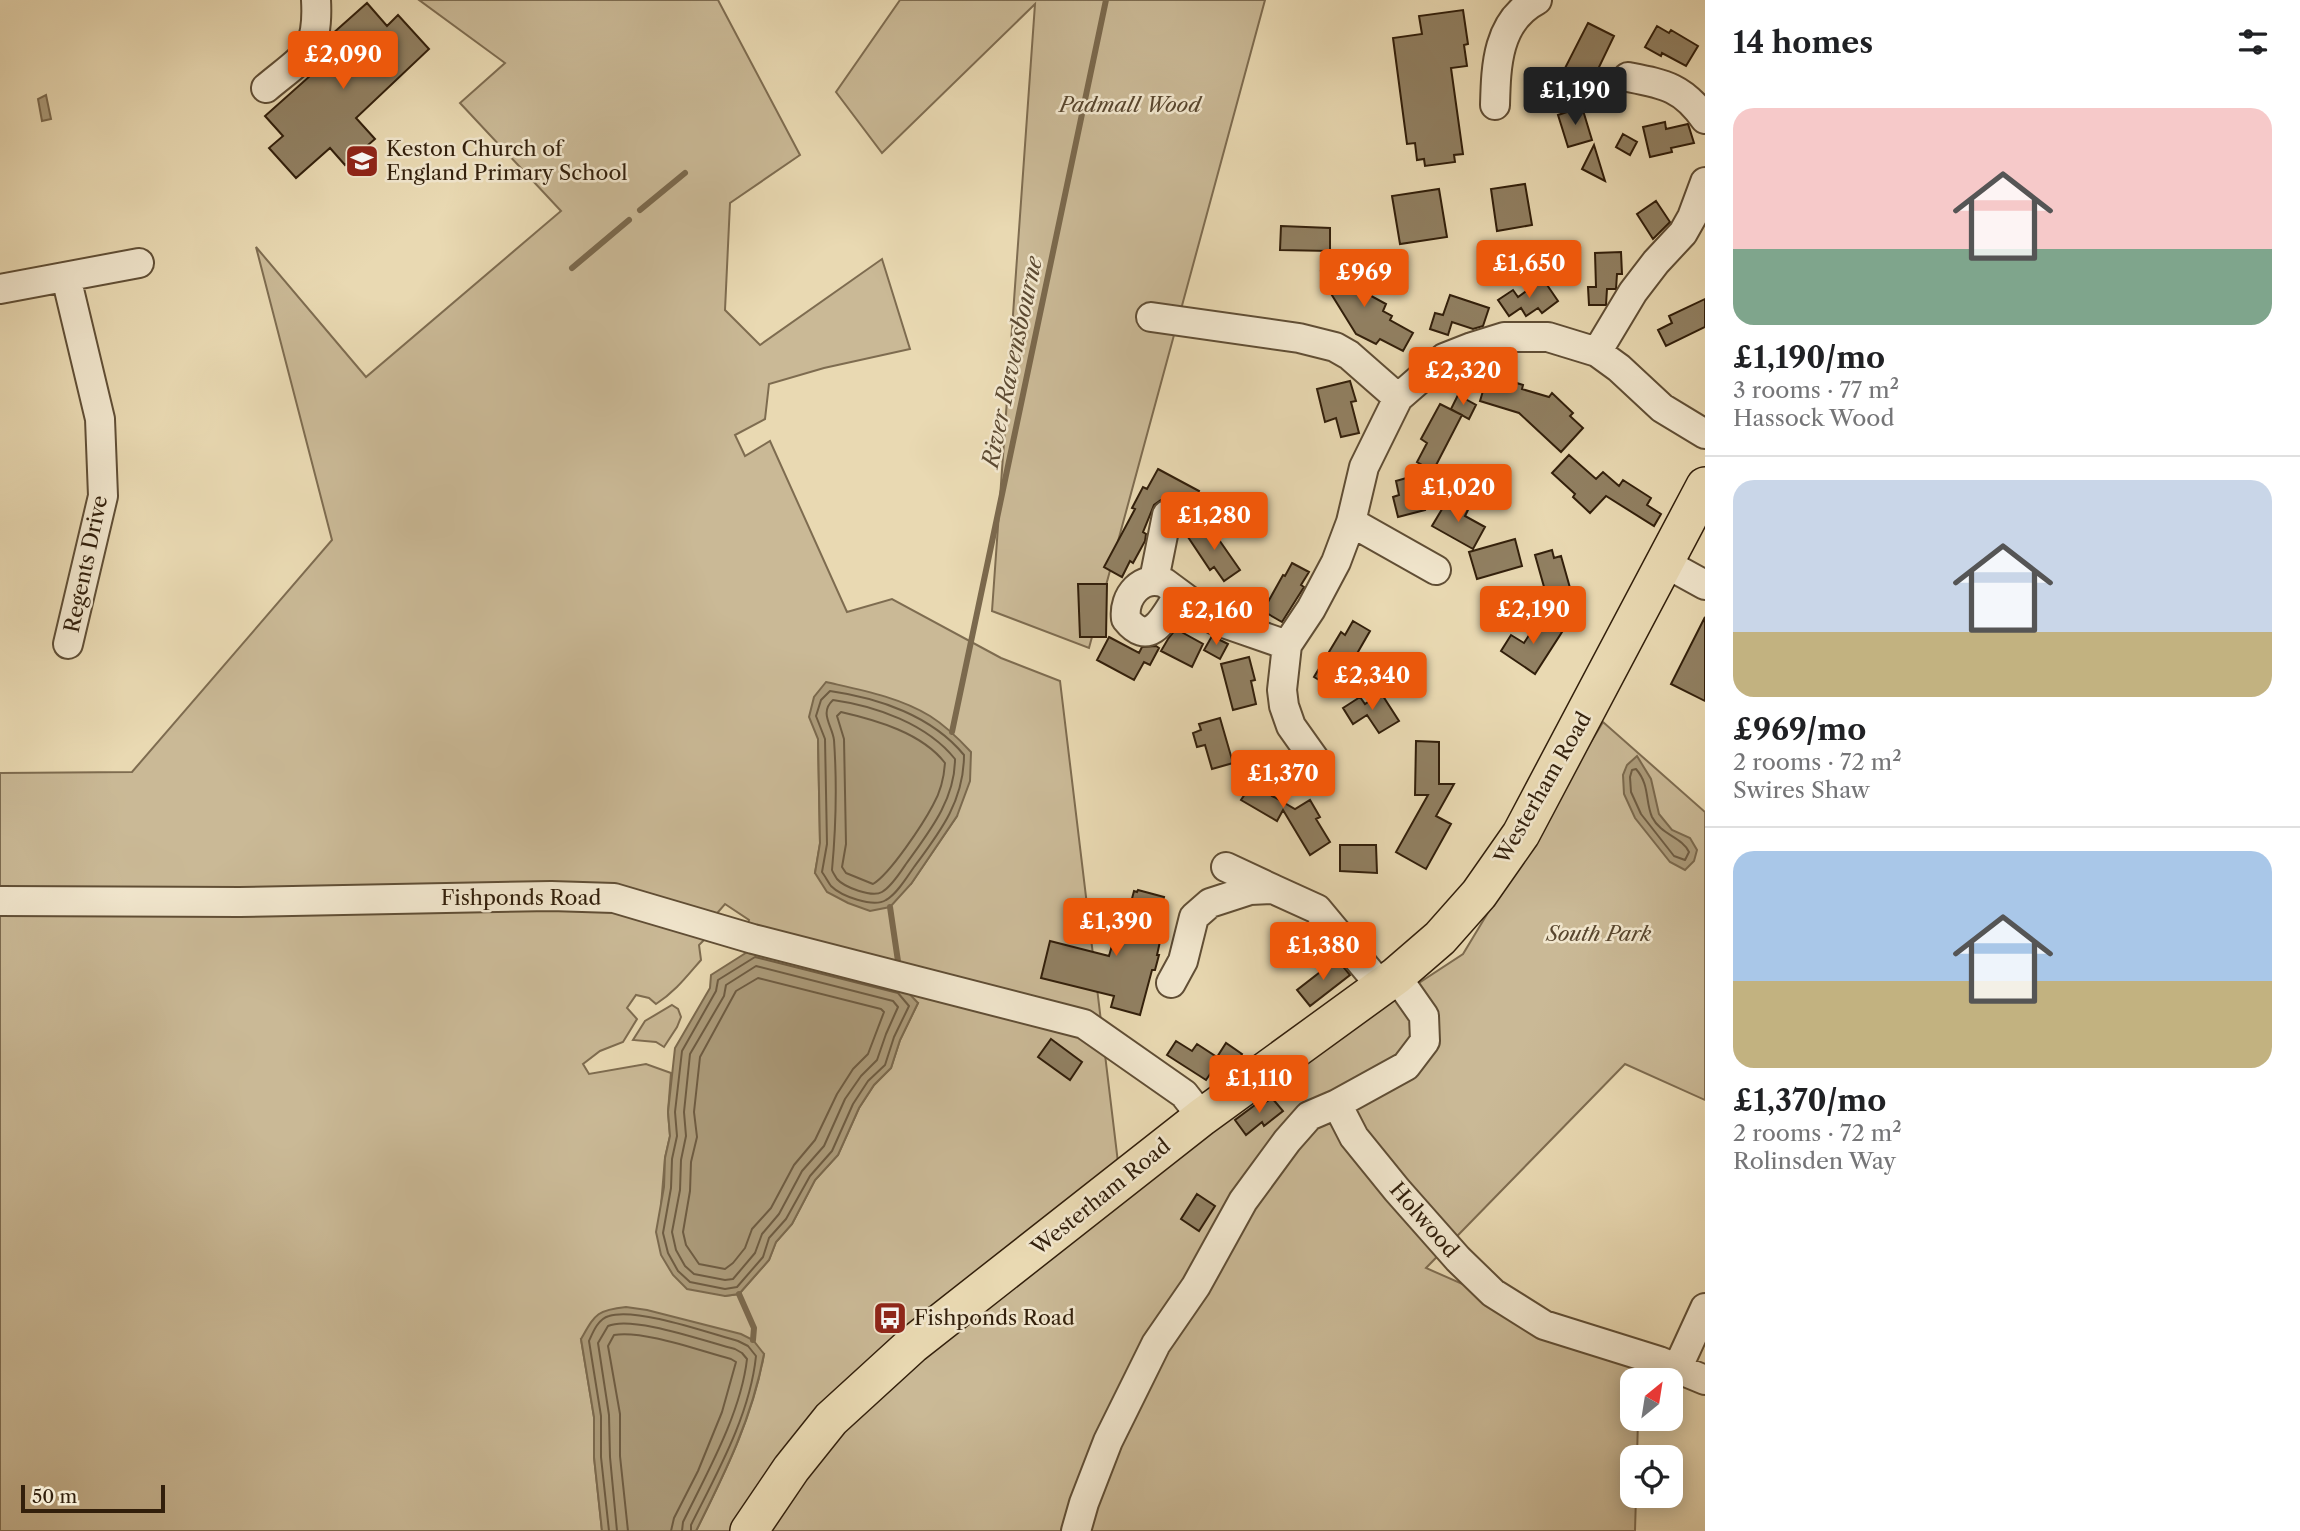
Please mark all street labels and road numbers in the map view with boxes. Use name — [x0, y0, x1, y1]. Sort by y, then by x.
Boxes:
street label: Regents Drive — [59, 493, 112, 635]
street label: Westerham Road — [1488, 707, 1596, 869]
street label: Fishponds Road — [441, 885, 602, 910]
street label: Westerham Road — [1025, 1133, 1175, 1261]
street label: Holwood — [1385, 1177, 1464, 1263]

